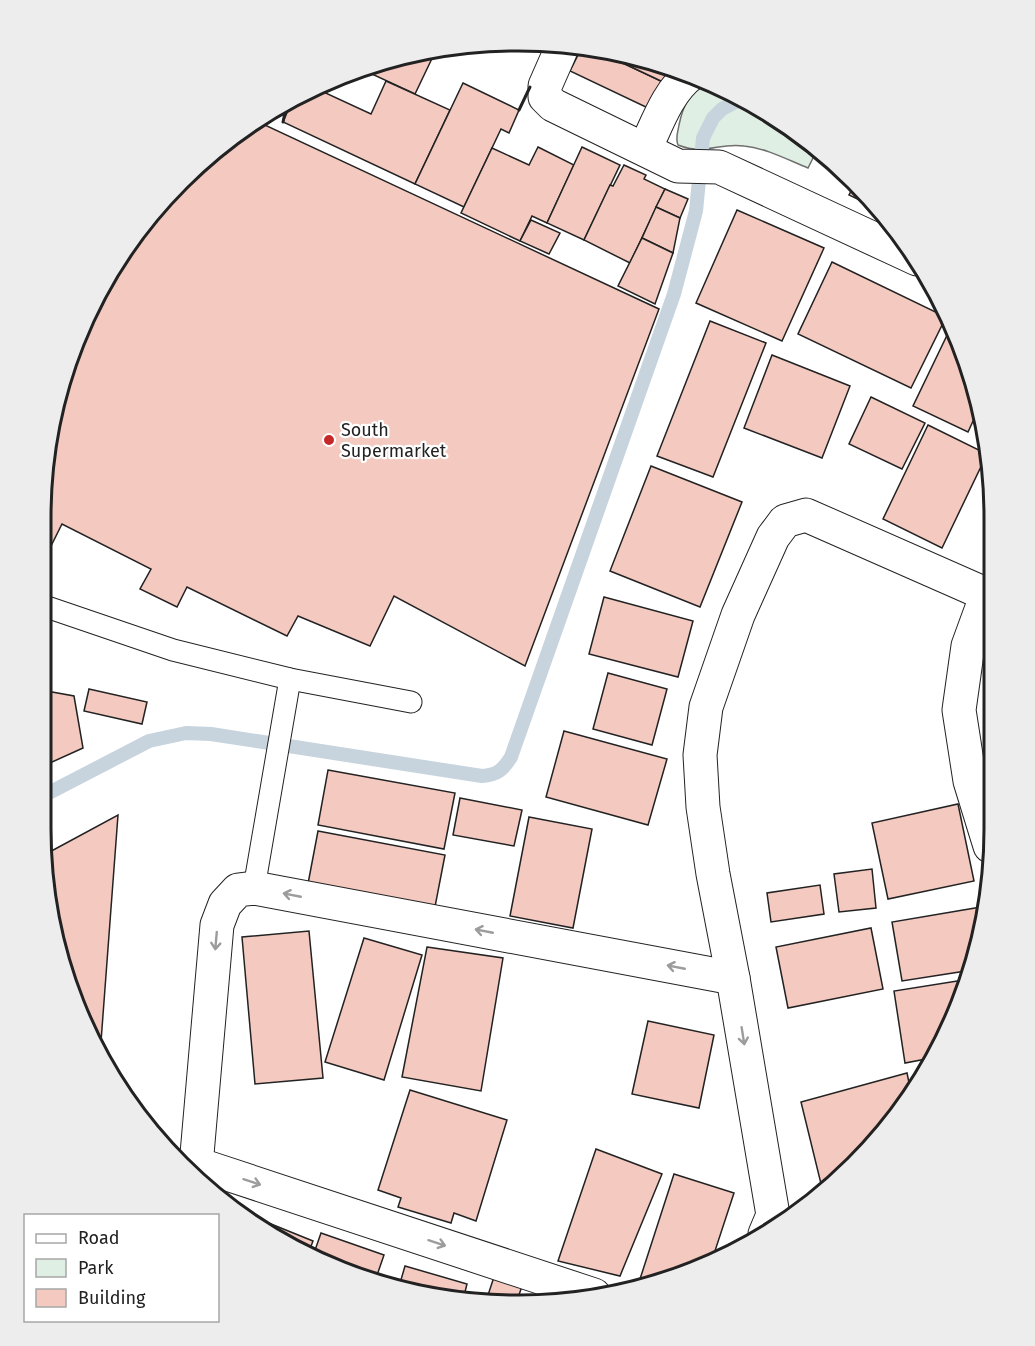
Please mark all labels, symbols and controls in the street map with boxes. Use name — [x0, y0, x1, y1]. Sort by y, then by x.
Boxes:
place label: South Supermarket — [341, 419, 447, 462]
marker: South Supermarket — [322, 433, 336, 447]
one-way arrow — [283, 889, 303, 900]
one-way arrow — [475, 925, 494, 936]
one-way arrow — [210, 931, 221, 951]
one-way arrow — [666, 961, 686, 972]
one-way arrow — [738, 1025, 749, 1045]
one-way arrow — [242, 1177, 261, 1188]
legend — [24, 1214, 219, 1322]
text: Road — [78, 1227, 120, 1249]
one-way arrow — [427, 1239, 446, 1250]
text: Park — [78, 1257, 114, 1279]
text: Building — [78, 1287, 146, 1309]

